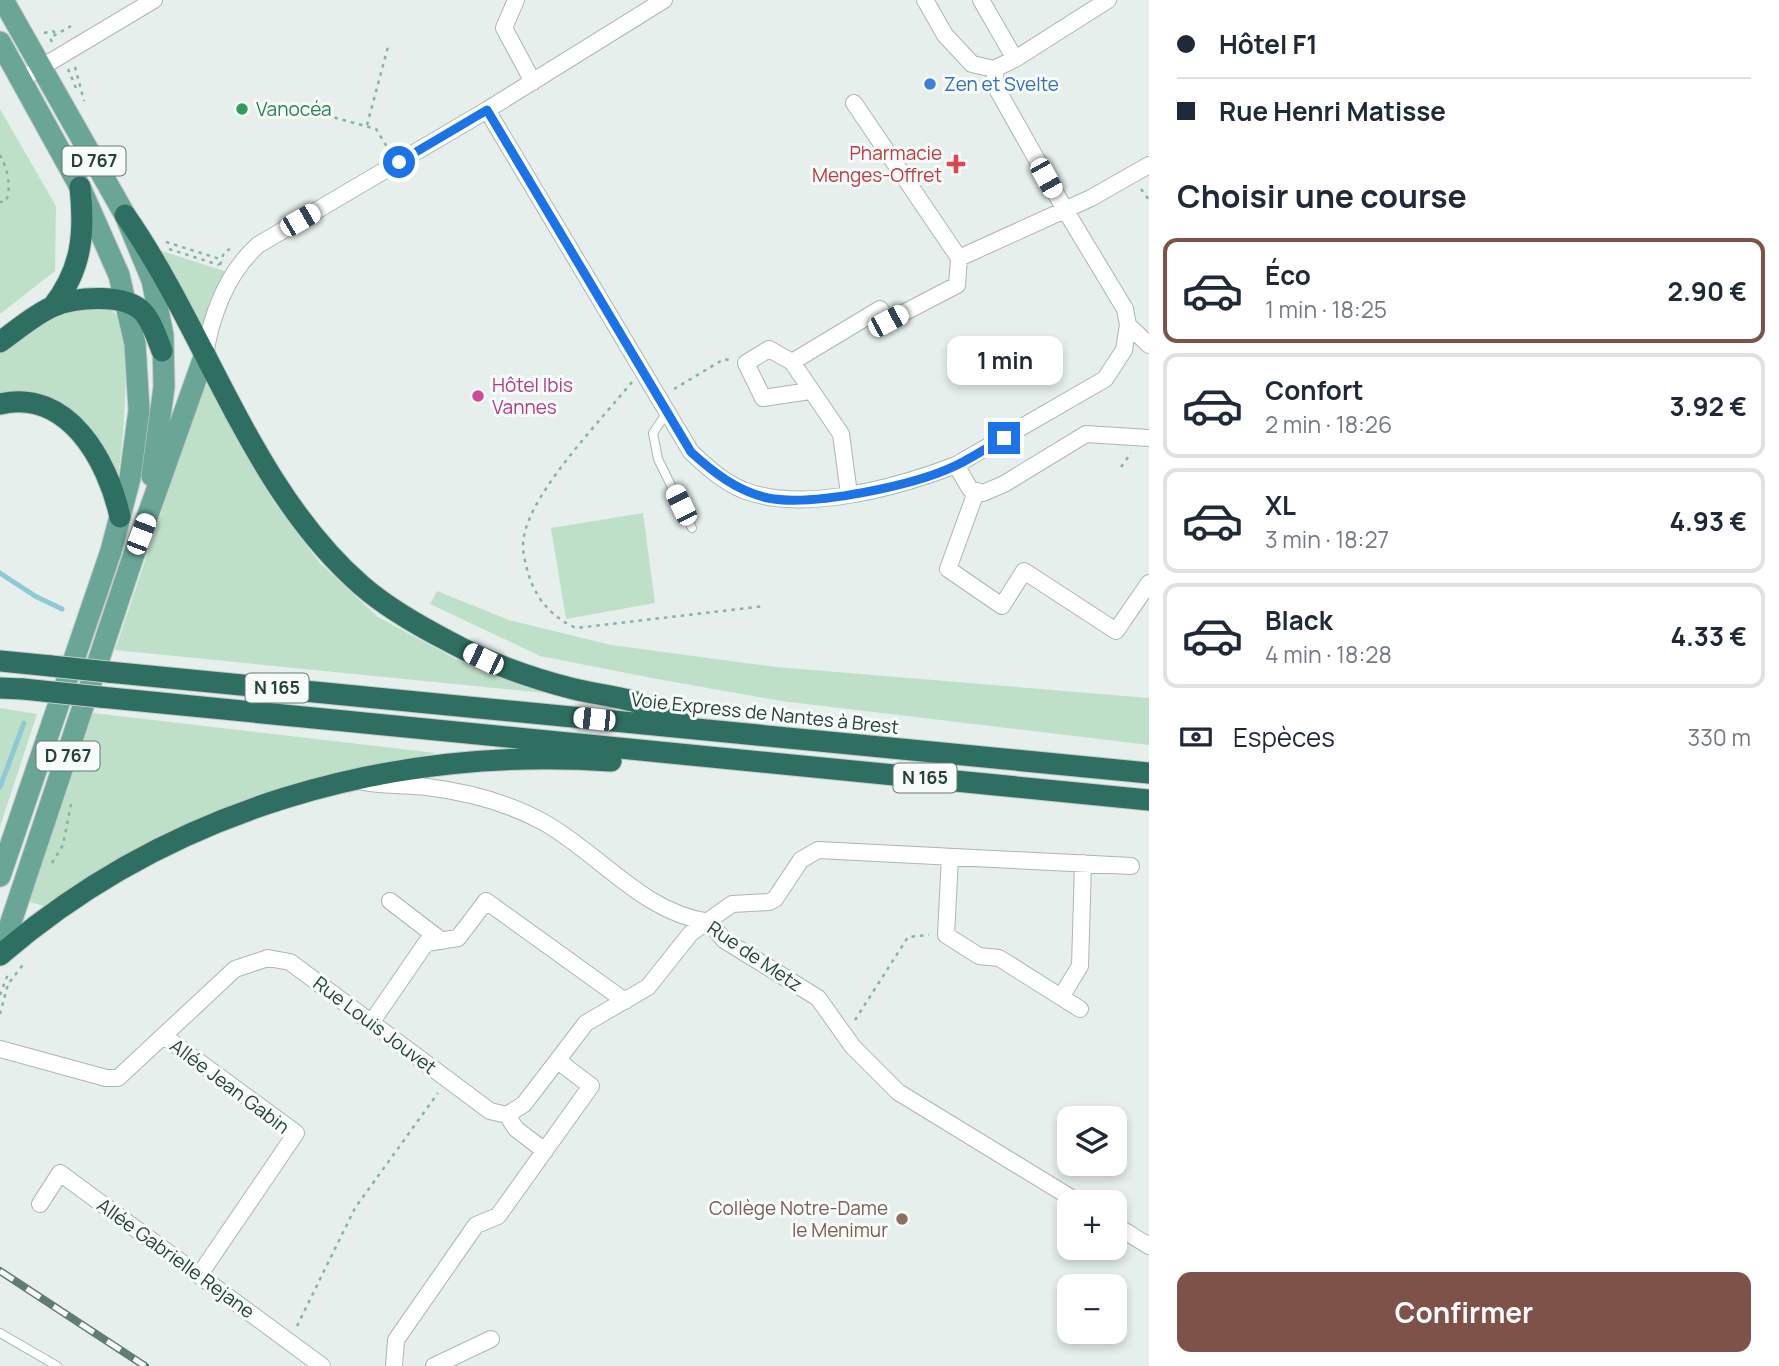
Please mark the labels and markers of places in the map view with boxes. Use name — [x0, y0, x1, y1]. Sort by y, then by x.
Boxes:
place label: Zen et Svelte — [944, 71, 1059, 97]
marker: Zen et Svelte — [922, 76, 938, 92]
place label: Vanocéa — [256, 96, 332, 122]
marker: Vanocéa — [234, 101, 250, 117]
place label: Pharmacie Menges-Offret — [812, 140, 942, 188]
marker: Pharmacie Menges-Offret — [948, 156, 964, 172]
place label: Hôtel Ibis Vannes — [492, 372, 573, 420]
marker: Hôtel Ibis Vannes — [470, 388, 486, 404]
place label: Collège Notre-Dame le Menimur — [709, 1195, 888, 1243]
marker: Collège Notre-Dame le Menimur — [894, 1211, 910, 1227]

